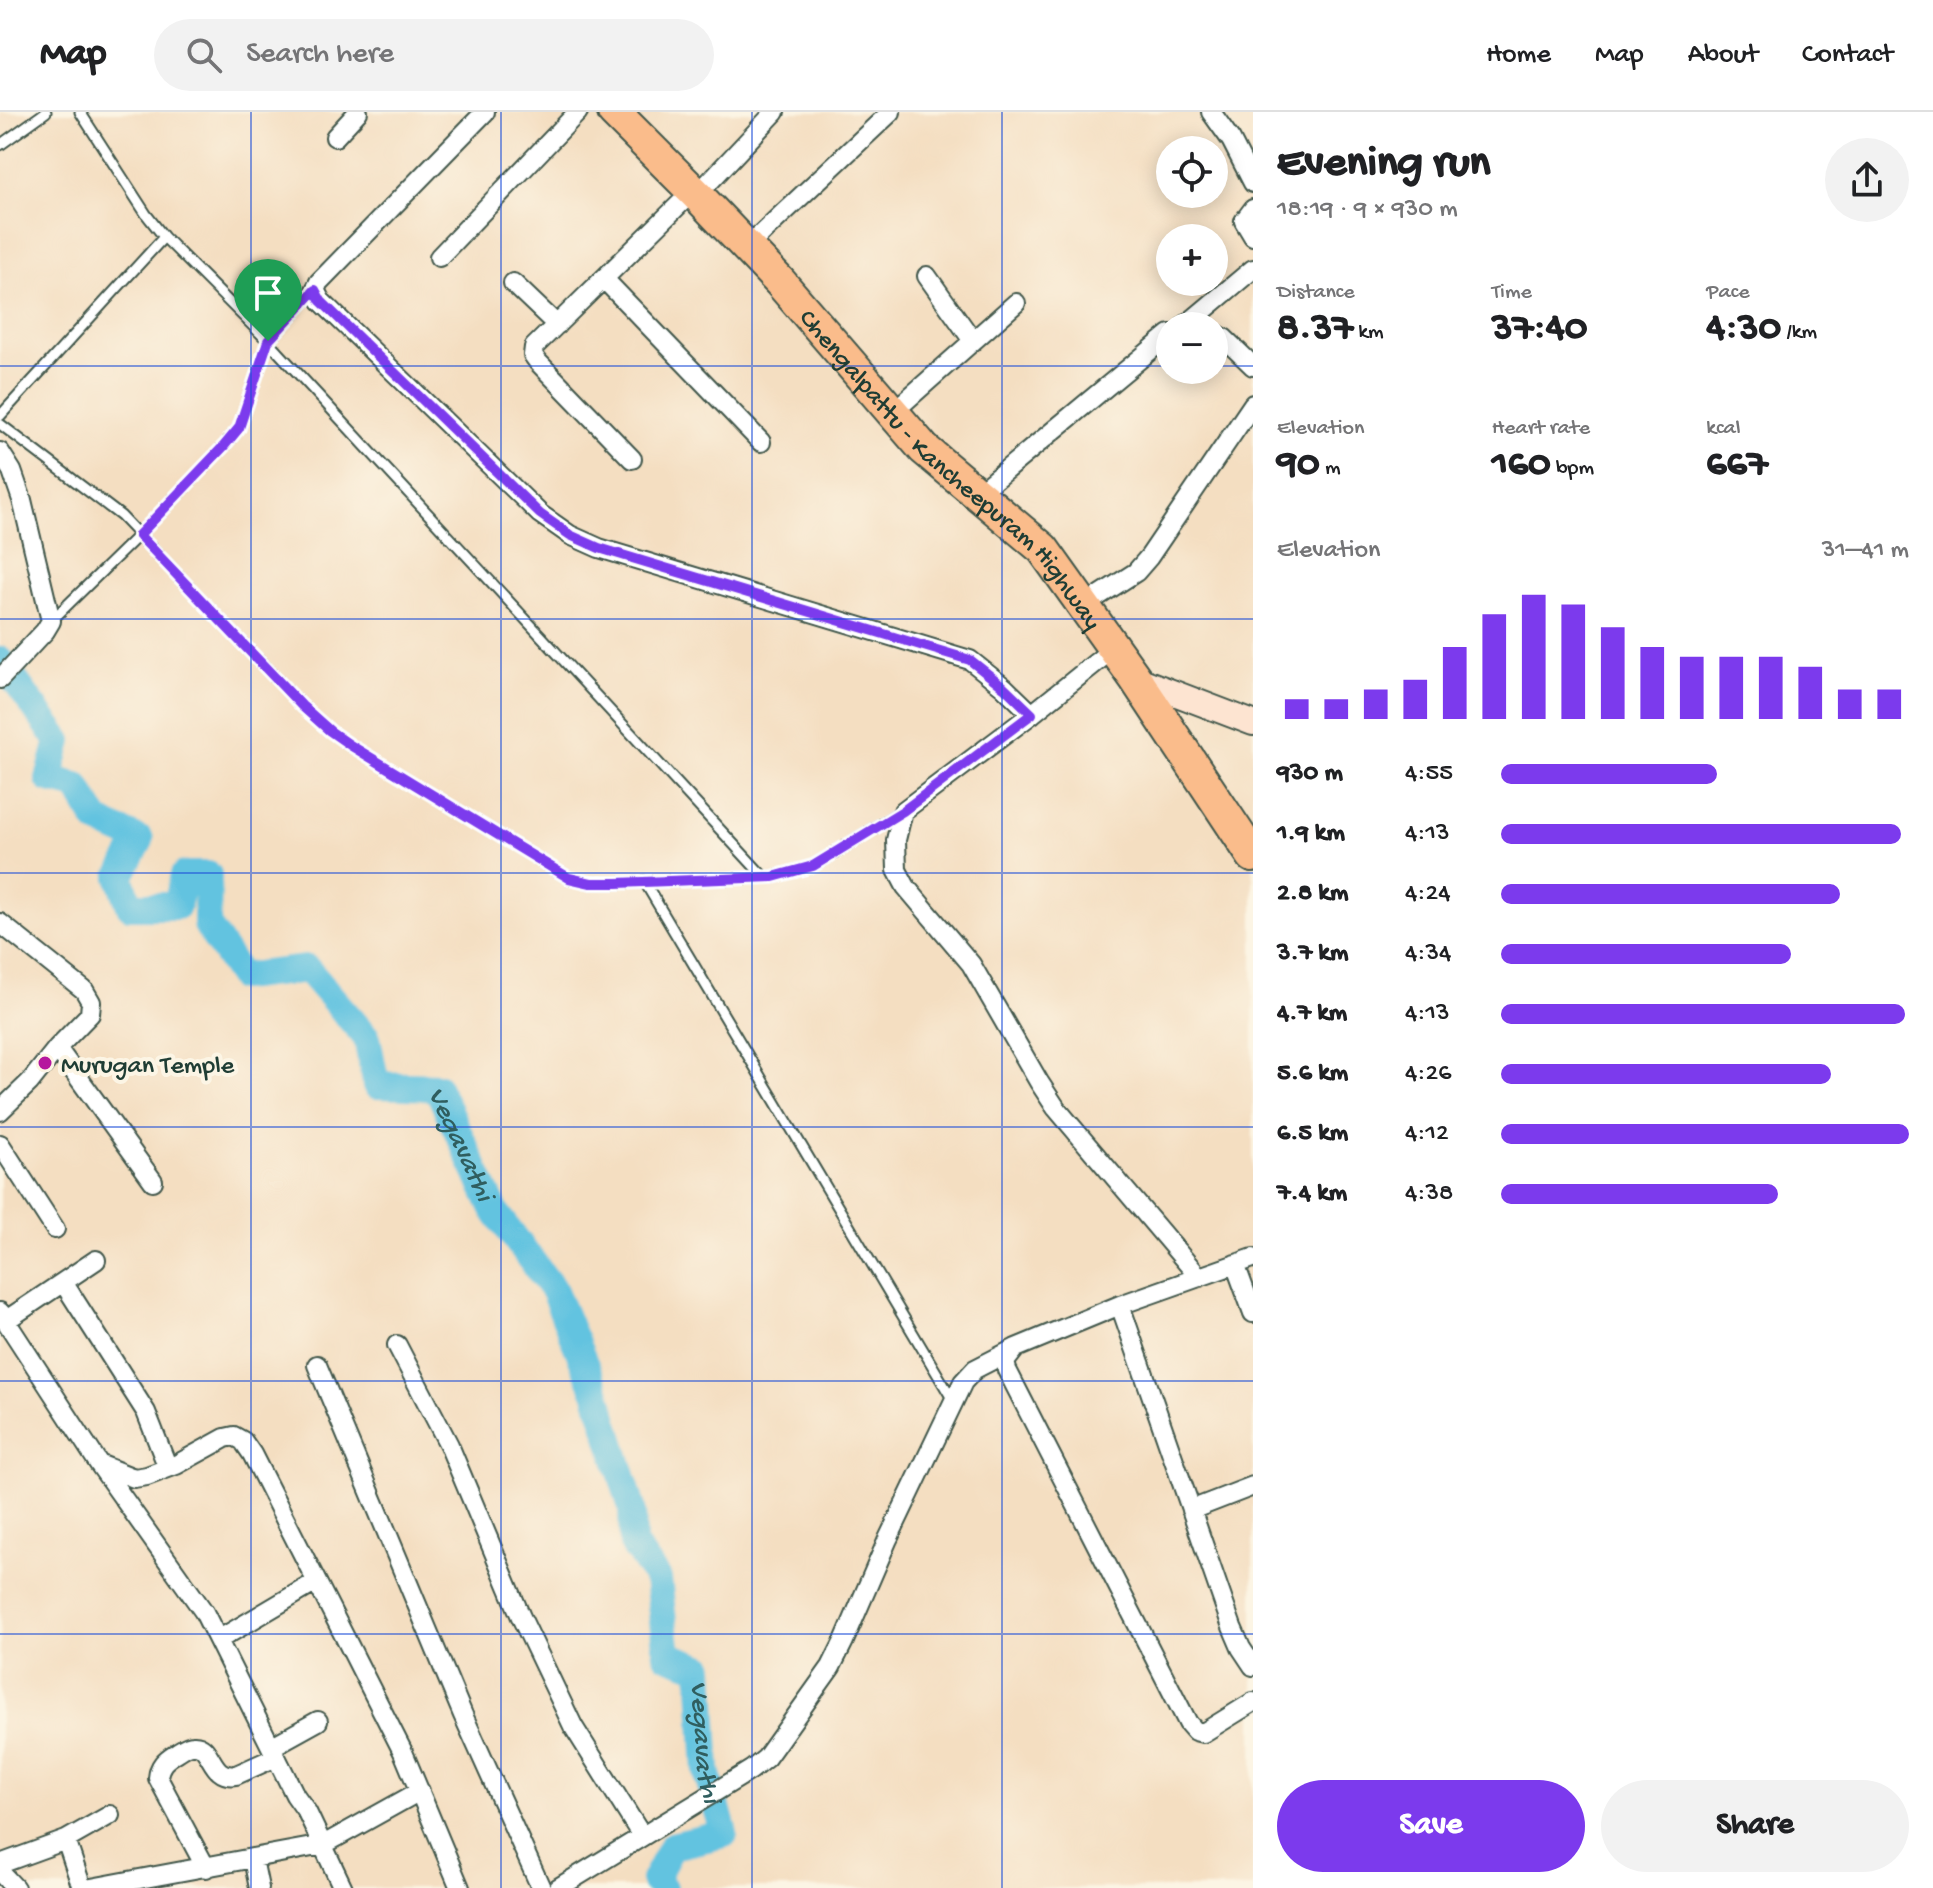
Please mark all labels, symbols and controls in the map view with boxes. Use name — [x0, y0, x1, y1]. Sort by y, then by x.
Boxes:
search box — [154, 19, 714, 91]
text: Map — [40, 33, 106, 77]
icon: search — [182, 33, 226, 77]
text: Search here — [246, 38, 394, 73]
text: Home — [1486, 39, 1551, 72]
text: Map — [1595, 39, 1644, 72]
text: About — [1688, 39, 1758, 72]
text: Contact — [1802, 39, 1893, 72]
map controls — [1156, 136, 1228, 384]
button: locate — [1156, 136, 1228, 208]
button: share — [1825, 138, 1909, 222]
text: Evening run — [1277, 139, 1490, 191]
text: 18:19 · 9 × 930 m — [1277, 195, 1458, 226]
button: + — [1156, 224, 1228, 296]
pin — [234, 259, 302, 341]
icon: arrive — [246, 271, 290, 315]
text: Distance — [1277, 280, 1355, 306]
text: Time — [1492, 280, 1532, 306]
text: Pace — [1706, 280, 1750, 306]
street label: Chengalpattu - Kancheepuram Highway — [790, 304, 1107, 637]
text: 8.37 — [1277, 306, 1353, 353]
text: 37:40 — [1492, 306, 1587, 353]
text: 4:30 — [1706, 306, 1781, 353]
button: − — [1156, 312, 1228, 384]
text: km — [1353, 320, 1384, 346]
text: /km — [1781, 320, 1817, 346]
text: Elevation — [1277, 416, 1364, 442]
text: Heart rate — [1492, 416, 1590, 442]
text: kcal — [1706, 416, 1741, 442]
text: 90 — [1277, 442, 1320, 489]
text: 160 — [1492, 442, 1551, 489]
text: 667 — [1706, 442, 1768, 489]
text: m — [1320, 456, 1341, 482]
text: bpm — [1551, 456, 1594, 482]
text: Elevation — [1277, 536, 1380, 567]
text: 31–41 m — [1822, 536, 1909, 567]
text: 930 m — [1277, 759, 1343, 790]
text: 4:55 — [1405, 759, 1453, 790]
text: 1.9 km — [1277, 819, 1345, 850]
text: 4:13 — [1405, 819, 1449, 850]
text: 2.8 km — [1277, 879, 1348, 910]
text: 4:24 — [1405, 879, 1451, 910]
text: 3.7 km — [1277, 939, 1348, 970]
text: 4:34 — [1405, 939, 1451, 970]
text: 4.7 km — [1277, 999, 1347, 1030]
text: 4:13 — [1405, 999, 1449, 1030]
place label: Murugan Temple — [61, 1052, 235, 1083]
marker: Murugan Temple — [36, 1054, 54, 1072]
text: 5.6 km — [1277, 1059, 1348, 1090]
text: 4:26 — [1405, 1059, 1451, 1090]
water label: Vegavathi — [418, 1083, 501, 1210]
text: 6.5 km — [1277, 1119, 1348, 1150]
text: 4:12 — [1405, 1119, 1449, 1150]
text: 7.4 km — [1277, 1179, 1347, 1210]
text: 4:38 — [1405, 1179, 1453, 1210]
water label: Vegavathi — [681, 1680, 728, 1810]
button: Save — [1277, 1780, 1585, 1872]
button: Share — [1601, 1780, 1909, 1872]

